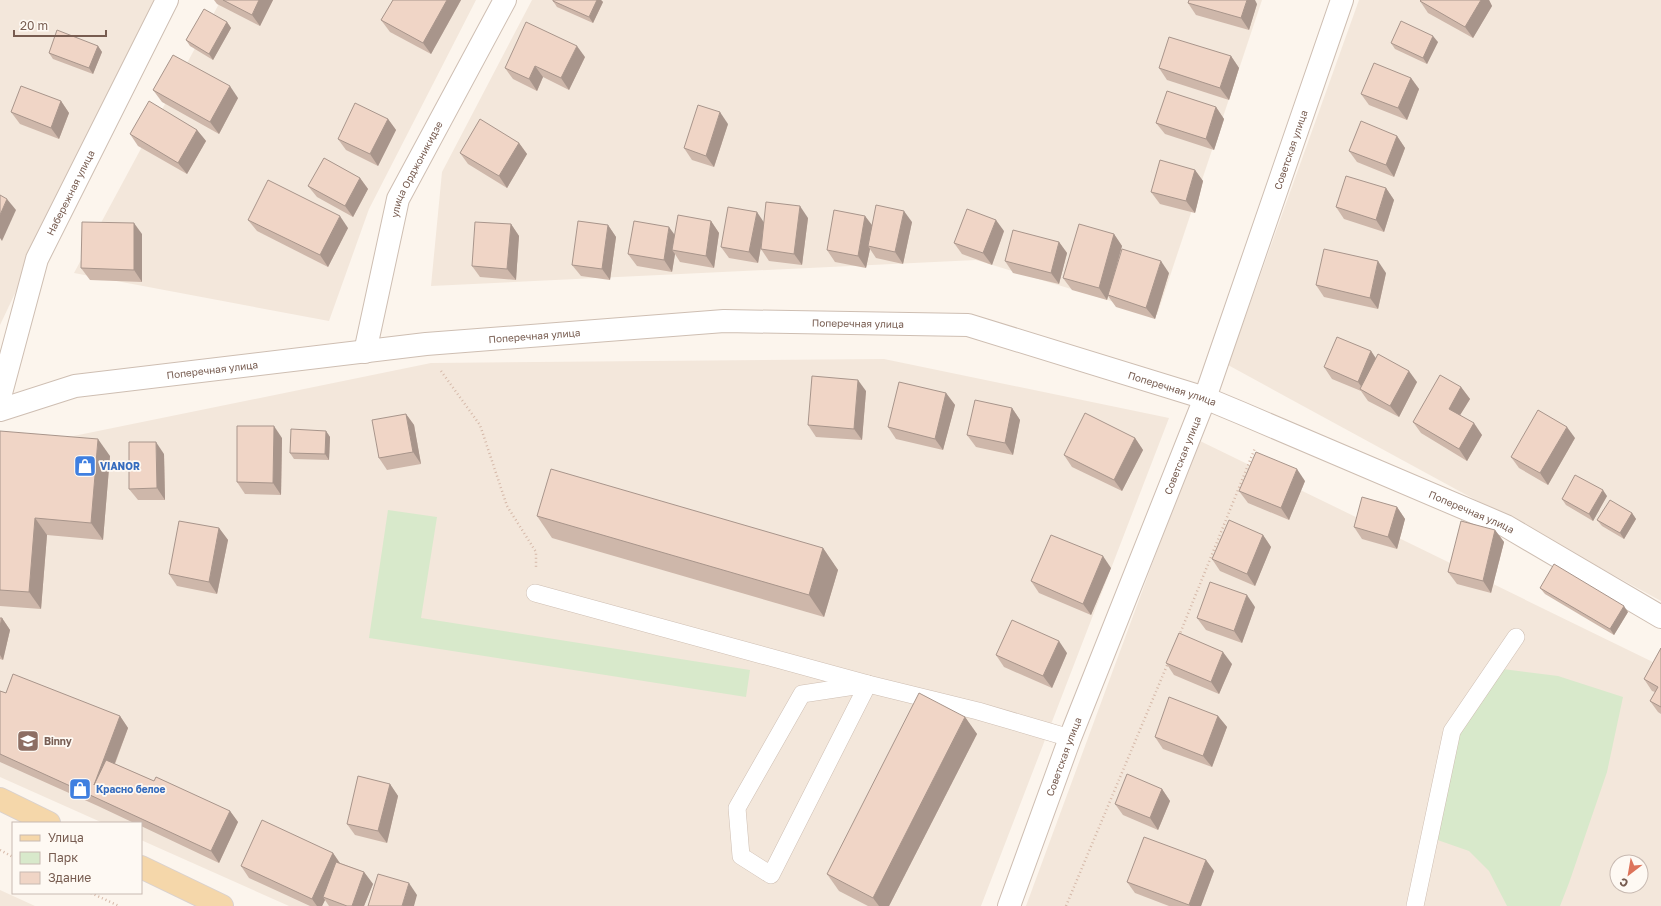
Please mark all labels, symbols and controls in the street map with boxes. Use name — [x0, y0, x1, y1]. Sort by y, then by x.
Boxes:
scale bar — [14, 12, 106, 38]
text: 20 m — [20, 18, 48, 33]
street label: Советская улица — [1271, 109, 1310, 191]
street label: улица Орджоникидзе — [388, 119, 445, 219]
street label: Набережная улица — [44, 148, 97, 237]
street label: Поперечная улица — [812, 316, 904, 330]
street label: Поперечная улица — [488, 326, 581, 345]
street label: Поперечная улица — [166, 358, 259, 381]
street label: Поперечная улица — [1127, 369, 1218, 408]
street label: Советская улица — [1161, 414, 1203, 496]
shop icon: VIANOR — [72, 453, 98, 479]
place label: VIANOR — [100, 460, 140, 472]
street label: Поперечная улица — [1427, 488, 1517, 536]
street label: Советская улица — [1043, 715, 1084, 798]
school or university icon: Binny — [15, 728, 41, 754]
place label: Binny — [44, 735, 72, 747]
shop icon: Красно белое — [67, 776, 93, 802]
place label: Красно белое — [96, 783, 165, 795]
legend — [12, 822, 142, 894]
text: Улица — [48, 830, 84, 845]
text: Парк — [48, 850, 78, 865]
north arrow — [1609, 854, 1649, 894]
text: Здание — [48, 870, 91, 885]
text: С — [1617, 875, 1630, 891]

